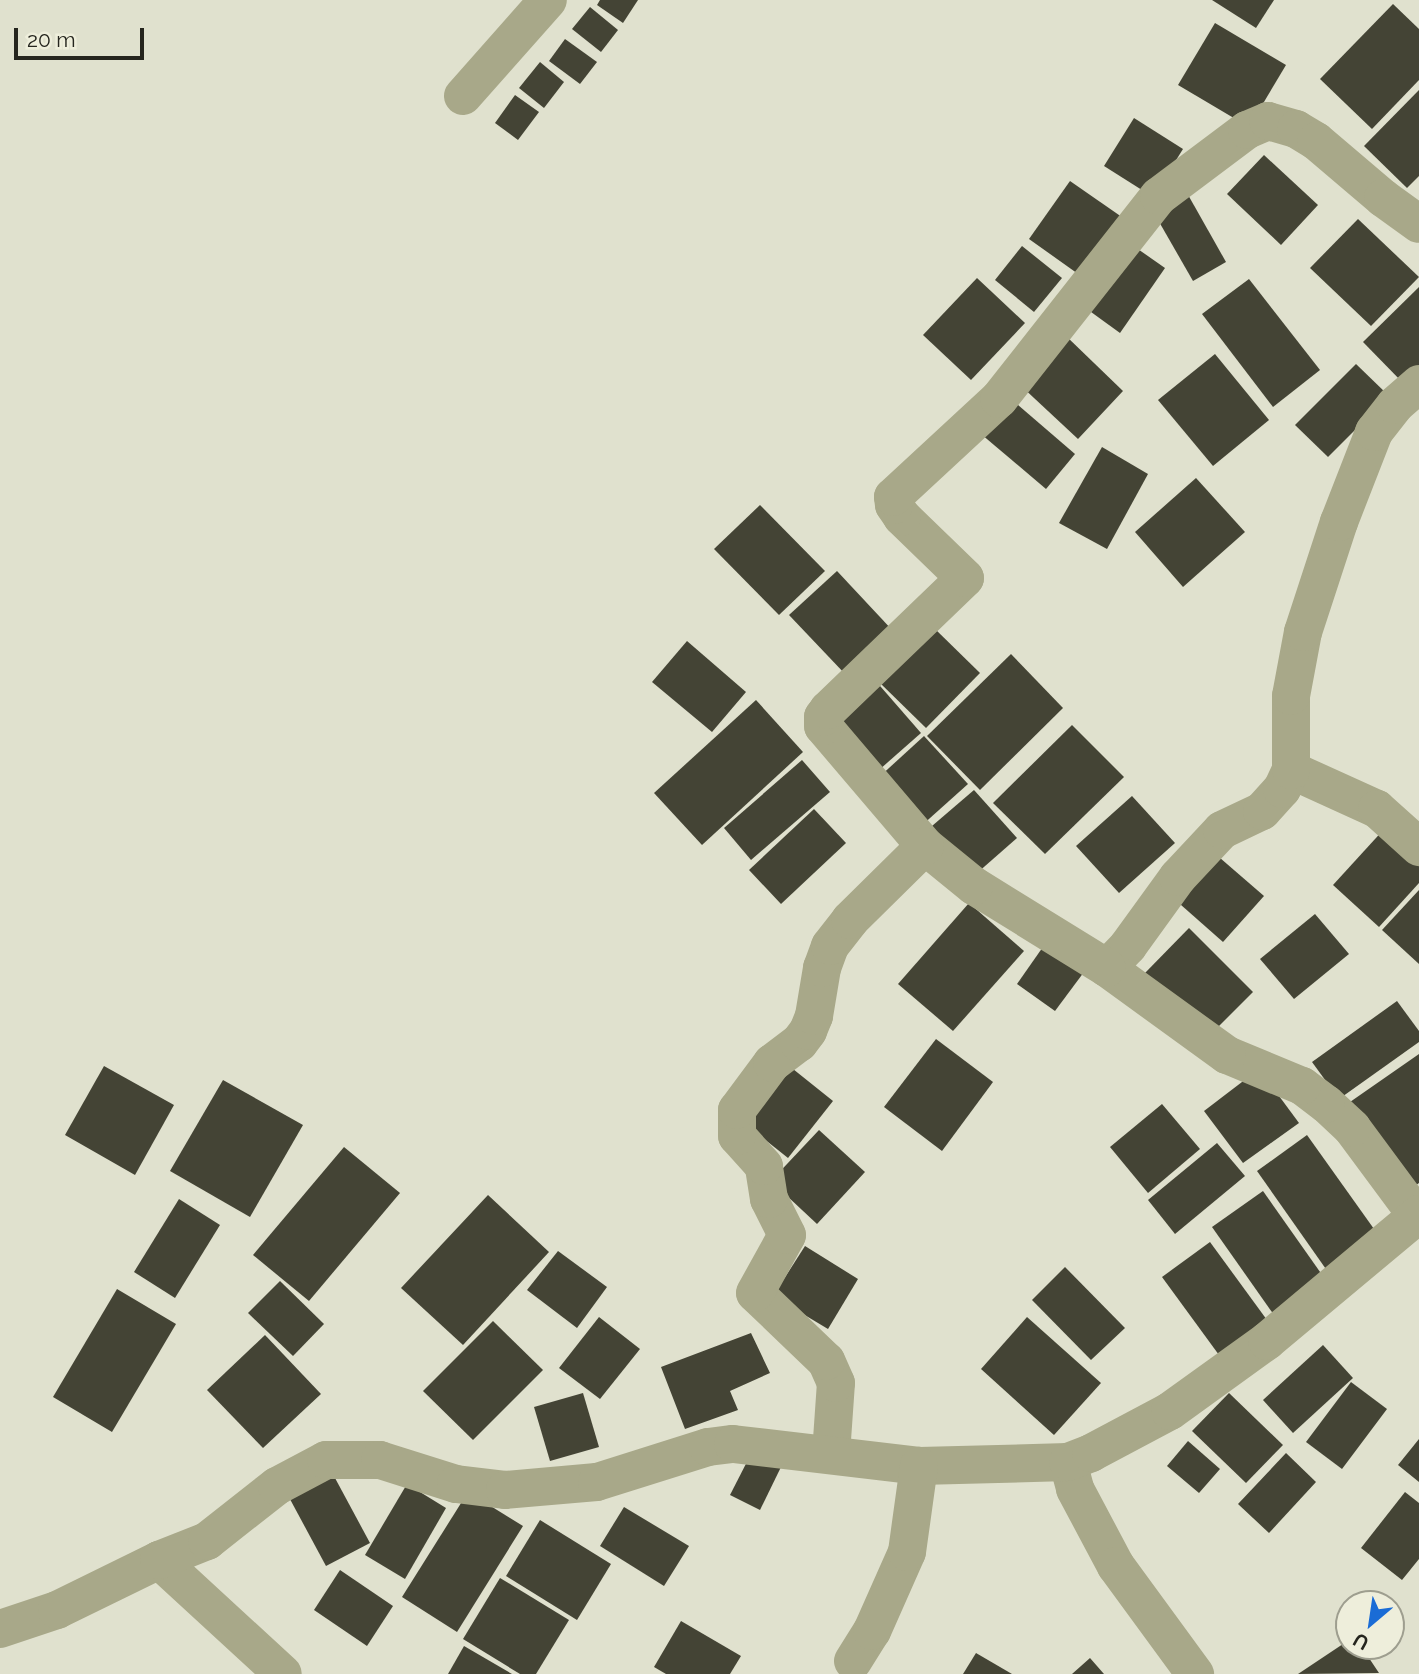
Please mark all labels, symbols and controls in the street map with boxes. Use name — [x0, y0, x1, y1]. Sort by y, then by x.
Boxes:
scale bar — [18, 14, 147, 58]
text: 20 m — [27, 27, 75, 52]
north arrow — [1335, 1590, 1405, 1660]
text: U — [1349, 1629, 1372, 1655]

